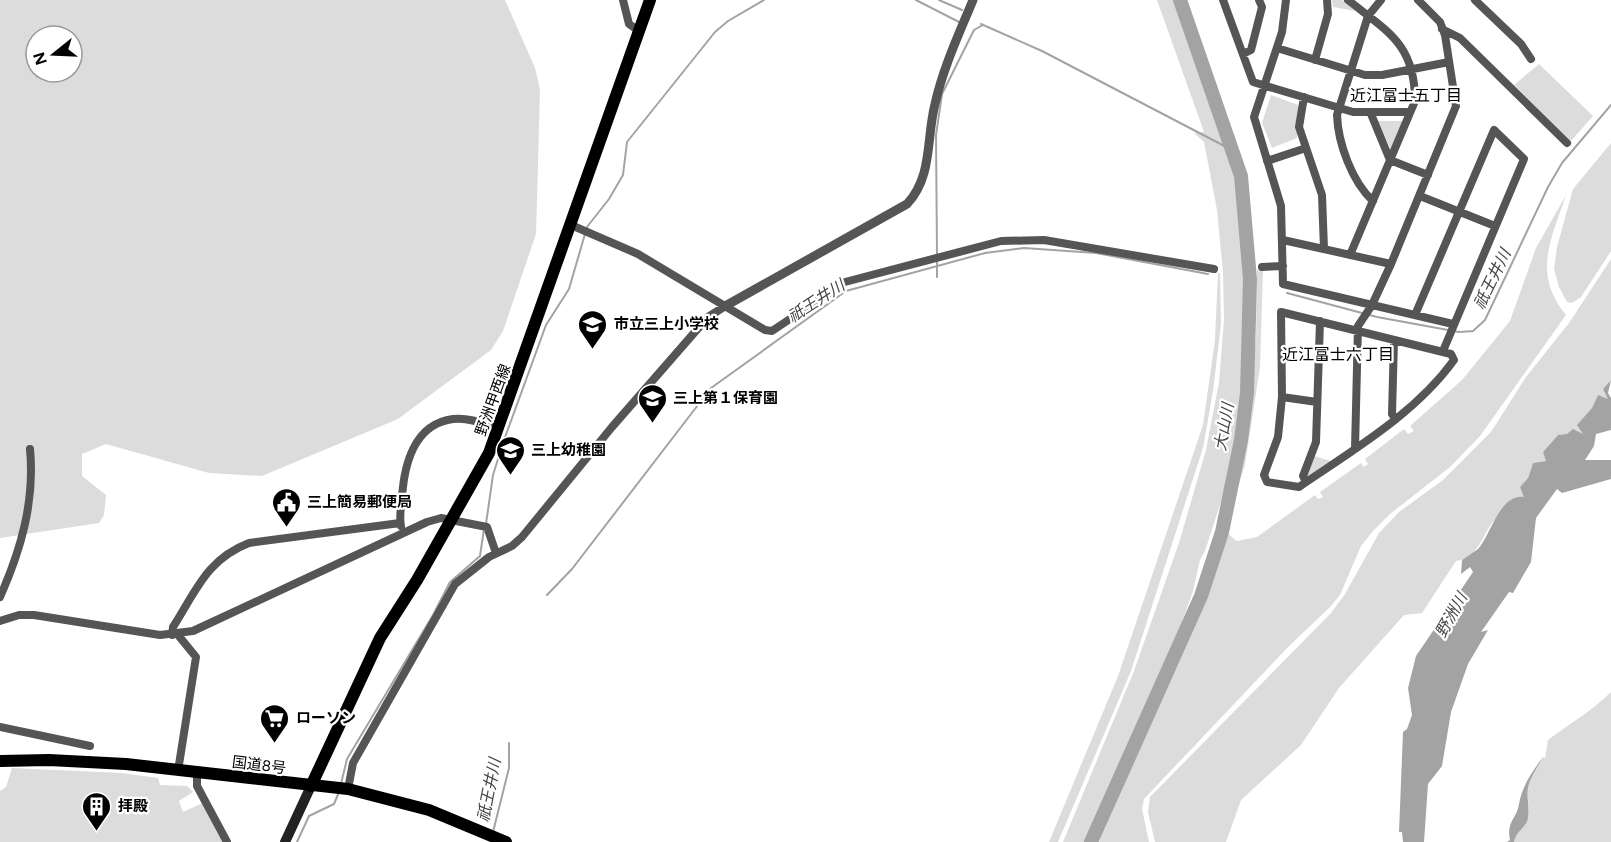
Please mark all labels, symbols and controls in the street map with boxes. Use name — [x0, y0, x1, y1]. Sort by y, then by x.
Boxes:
north arrow — [24, 24, 84, 84]
text: N — [29, 50, 51, 67]
district label: 近江富士五丁目 — [1350, 86, 1462, 105]
water label: 祇王井川 — [1469, 244, 1515, 312]
water label: 祇王井川 — [784, 275, 850, 326]
school or university icon: 市立三上小学校 — [577, 308, 609, 350]
place label: 市立三上小学校 — [614, 315, 719, 333]
district label: 近江富士六丁目 — [1282, 345, 1394, 364]
street label: 野洲甲西線 — [472, 362, 514, 438]
school or university icon: 三上第１保育園 — [636, 382, 668, 424]
place label: 三上第１保育園 — [673, 389, 778, 407]
water label: 大山川 — [1210, 400, 1238, 452]
school or university icon: 三上幼稚園 — [494, 434, 526, 476]
place label: 三上幼稚園 — [531, 441, 606, 459]
public building icon: 三上簡易郵便局 — [270, 486, 302, 528]
place label: 三上簡易郵便局 — [307, 493, 412, 511]
water label: 野洲川 — [1431, 588, 1472, 641]
supermarket icon: ローソン — [259, 702, 291, 744]
place label: ローソン — [296, 709, 356, 727]
street label: 国道8号 — [231, 753, 287, 777]
water label: 祇王井川 — [474, 755, 505, 823]
building icon: 拝殿 — [81, 790, 113, 832]
place label: 拝殿 — [118, 797, 148, 815]

